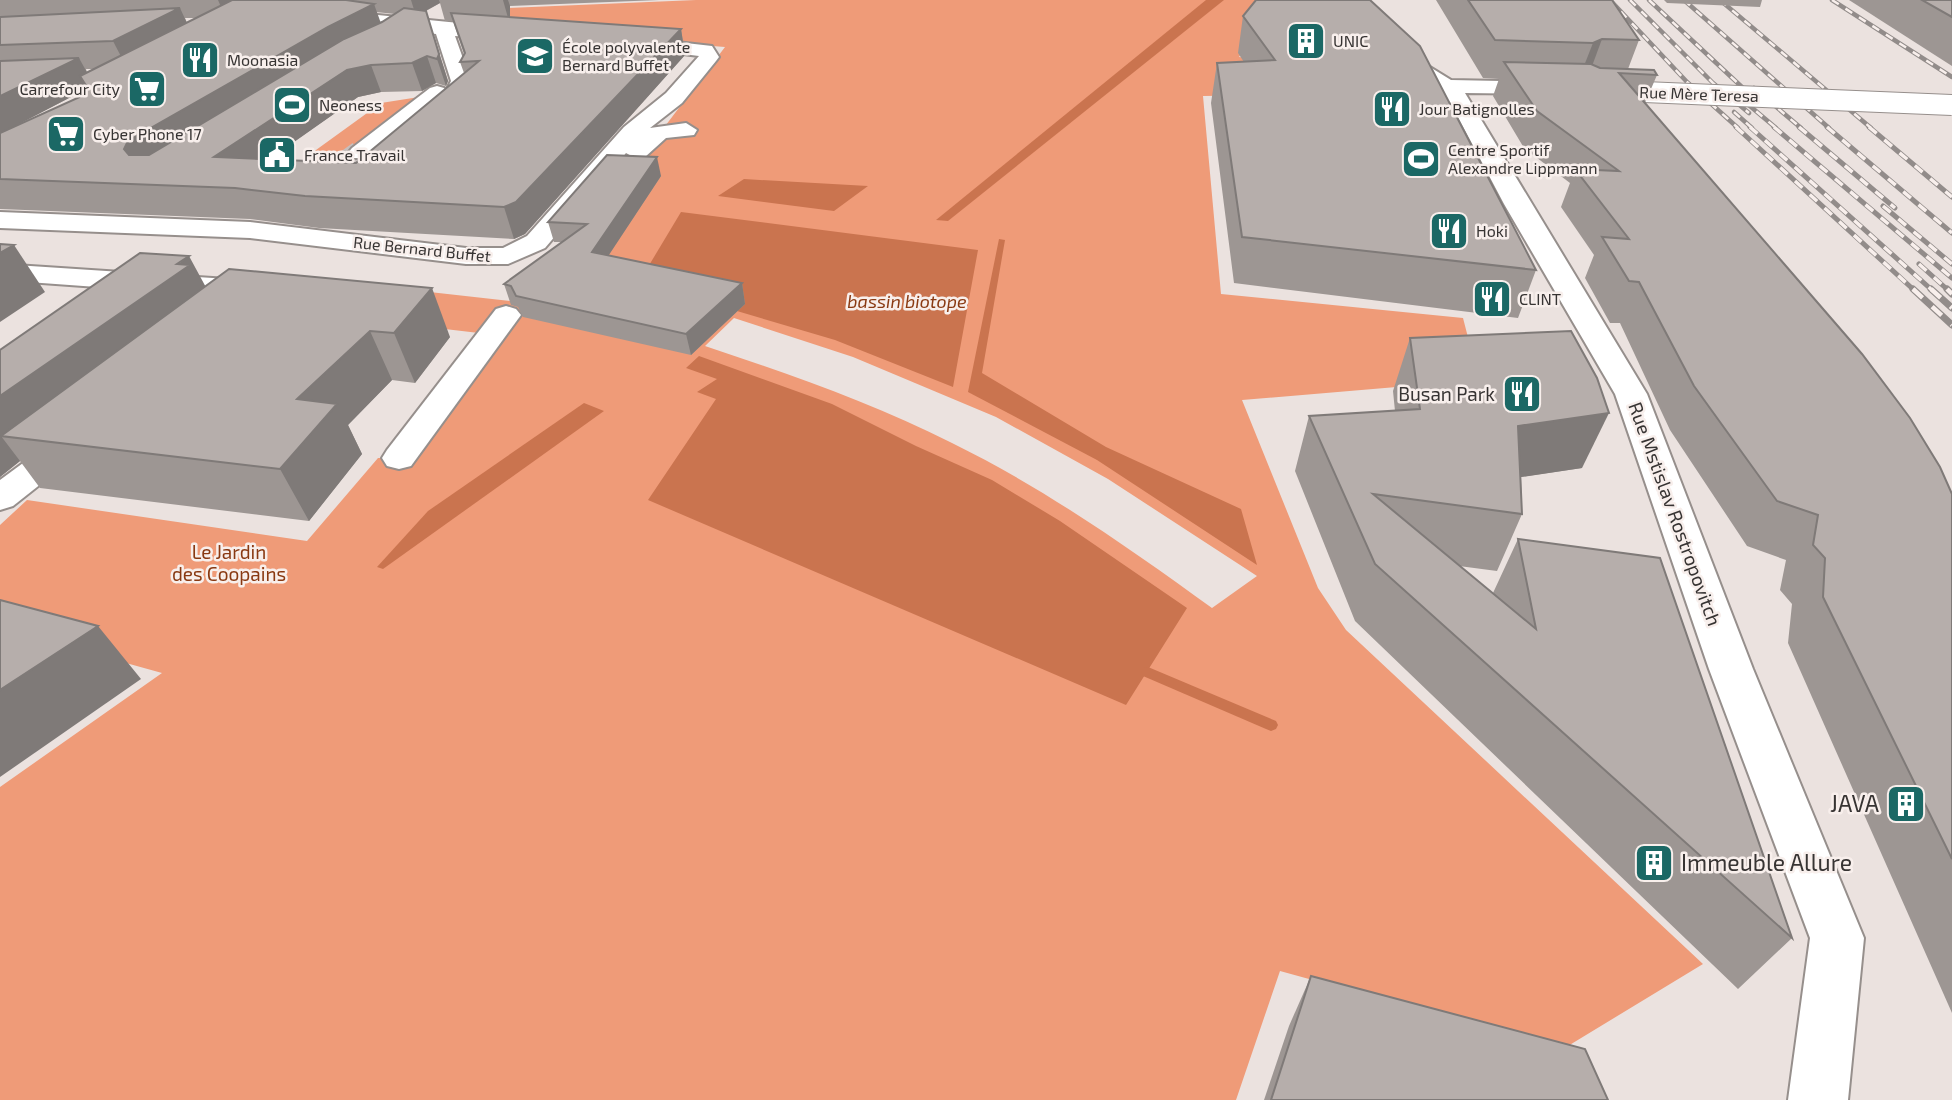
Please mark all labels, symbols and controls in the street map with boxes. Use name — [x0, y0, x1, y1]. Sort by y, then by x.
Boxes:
building icon: UNIC — [1285, 20, 1327, 62]
place label: UNIC — [1333, 31, 1368, 50]
school or university icon: École polyvalente Bernard Buffet — [514, 35, 556, 77]
place label: École polyvalente Bernard Buffet — [562, 37, 690, 74]
restaurant icon: Moonasia — [179, 39, 221, 81]
place label: Moonasia — [227, 50, 298, 69]
supermarket icon: Carrefour City — [126, 68, 168, 110]
place label: Carrefour City — [19, 79, 121, 98]
street label: Rue Mère Teresa — [1639, 82, 1759, 105]
sports icon: Neoness — [271, 84, 313, 126]
restaurant icon: Jour Batignolles — [1371, 88, 1413, 130]
place label: Neoness — [319, 95, 382, 114]
place label: Jour Batignolles — [1419, 99, 1535, 118]
supermarket icon: Cyber Phone 17 — [45, 113, 87, 155]
place label: Cyber Phone 17 — [93, 124, 202, 143]
public building icon: France Travail — [256, 134, 298, 176]
sports icon: Centre Sportif Alexandre Lippmann — [1400, 138, 1442, 180]
place label: Centre Sportif Alexandre Lippmann — [1448, 140, 1598, 177]
place label: France Travail — [304, 145, 405, 164]
restaurant icon: Hoki — [1428, 210, 1470, 252]
place label: Hoki — [1476, 221, 1508, 240]
street label: Rue Bernard Buffet — [352, 232, 492, 265]
restaurant icon: CLINT — [1471, 278, 1513, 320]
place label: CLINT — [1519, 289, 1561, 308]
water label: bassin biotope — [847, 290, 967, 312]
restaurant icon: Busan Park — [1501, 373, 1543, 415]
place label: Busan Park — [1398, 382, 1495, 405]
street label: Rue Mstislav Rostropovitch — [1624, 399, 1727, 629]
park label: Le Jardin des Coopains — [172, 540, 286, 585]
building icon: JAVA — [1885, 783, 1927, 825]
place label: JAVA — [1830, 789, 1880, 817]
building icon: Immeuble Allure — [1633, 842, 1675, 884]
place label: Immeuble Allure — [1681, 848, 1852, 876]

